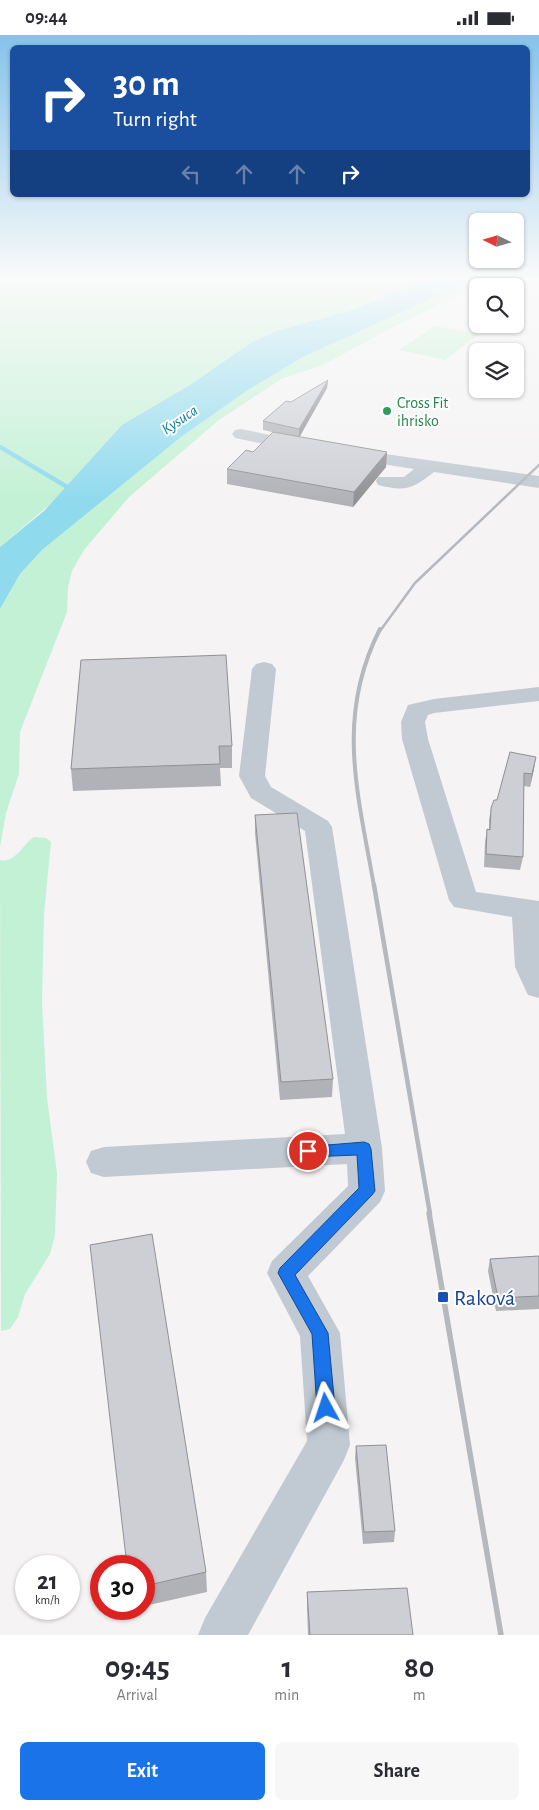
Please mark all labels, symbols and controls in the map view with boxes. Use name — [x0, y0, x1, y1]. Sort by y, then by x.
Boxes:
text: 09:44 — [25, 8, 68, 27]
icon: right — [30, 65, 95, 130]
text: 30 m — [113, 67, 180, 102]
text: Turn right — [113, 108, 197, 130]
icon: left — [177, 160, 205, 188]
icon: ahead — [230, 160, 258, 188]
icon: ahead — [283, 160, 311, 188]
icon: right — [336, 160, 364, 188]
north arrow — [469, 213, 524, 267]
map controls — [469, 213, 524, 398]
button: search — [469, 278, 524, 333]
button: layers — [469, 343, 524, 398]
place label: Cross Fit ihrisko — [397, 395, 448, 429]
water label: Kysuca — [159, 402, 200, 438]
marker: Cross Fit ihrisko — [381, 405, 393, 417]
pin — [287, 1130, 329, 1172]
icon: arrive — [294, 1137, 322, 1165]
place label: Raková — [454, 1287, 515, 1309]
marker: Raková — [436, 1290, 450, 1304]
position arrow — [299, 1381, 351, 1433]
speed limit sign: 30 — [90, 1555, 155, 1620]
text: 21 — [37, 1569, 58, 1594]
text: km/h — [35, 1594, 60, 1606]
text: 09:45 — [105, 1653, 170, 1683]
text: 1 — [281, 1653, 292, 1683]
text: 80 — [404, 1653, 434, 1683]
text: Arrival — [117, 1687, 158, 1703]
text: min — [274, 1687, 299, 1703]
text: m — [413, 1687, 426, 1703]
button: Exit — [20, 1742, 265, 1800]
button: Share — [275, 1742, 519, 1800]

